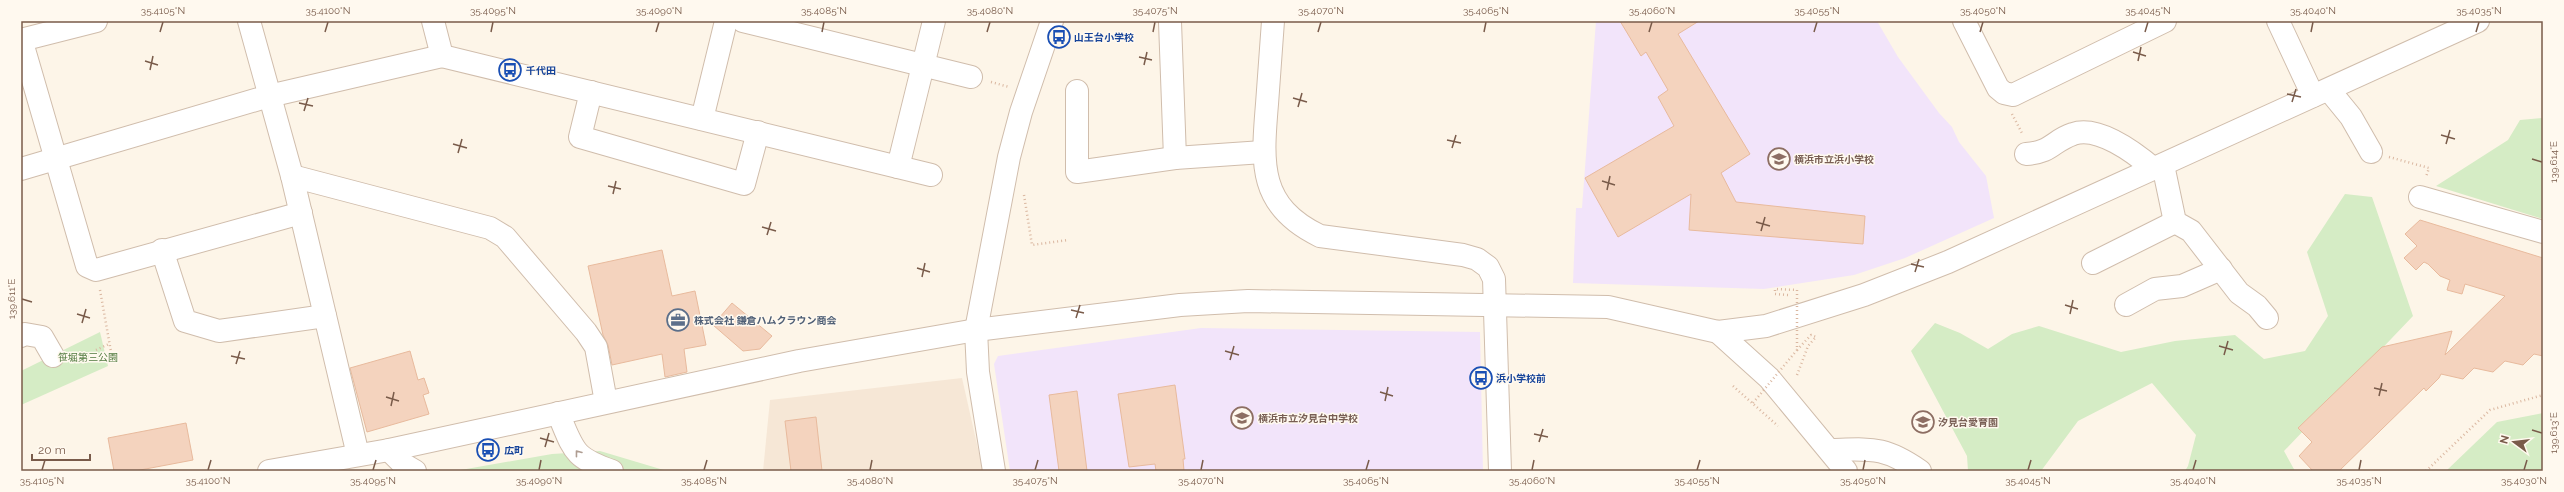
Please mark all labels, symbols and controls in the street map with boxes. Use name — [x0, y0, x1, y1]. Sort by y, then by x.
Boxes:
text: 35.4105°N — [141, 5, 185, 16]
text: 35.4100°N — [306, 5, 350, 16]
text: 35.4095°N — [470, 5, 516, 16]
text: 35.4090°N — [636, 5, 682, 16]
text: 35.4085°N — [801, 5, 847, 16]
text: 35.4080°N — [967, 5, 1013, 16]
text: 35.4075°N — [1132, 5, 1178, 16]
text: 35.4070°N — [1298, 5, 1344, 16]
text: 35.4065°N — [1463, 5, 1509, 16]
text: 35.4060°N — [1629, 5, 1675, 16]
text: 35.4055°N — [1794, 5, 1840, 16]
text: 35.4050°N — [1960, 5, 2006, 16]
text: 35.4045°N — [2125, 5, 2171, 16]
text: 35.4040°N — [2290, 5, 2336, 16]
text: 35.4035°N — [2456, 5, 2502, 16]
bus stop icon: 山王台小学校 — [1046, 24, 1072, 50]
place label: 山王台小学校 — [1074, 32, 1134, 43]
bus stop icon: 千代田 — [497, 57, 523, 83]
place label: 千代田 — [526, 65, 556, 76]
text: 139.614°E — [2548, 141, 2559, 183]
school or university icon: 横浜市立浜小学校 — [1766, 146, 1792, 172]
place label: 横浜市立浜小学校 — [1794, 154, 1874, 165]
text: 139.611°E — [6, 279, 17, 319]
office icon: 株式会社 鎌倉ハムクラウン商会 — [665, 307, 691, 333]
place label: 株式会社 鎌倉ハムクラウン商会 — [694, 315, 836, 326]
park label: 笹堀第三公園 — [58, 352, 118, 363]
bus stop icon: 浜小学校前 — [1468, 365, 1494, 391]
place label: 浜小学校前 — [1496, 373, 1546, 384]
school or university icon: 横浜市立汐見台中学校 — [1229, 405, 1255, 431]
school or university icon: 汐見台愛育園 — [1910, 409, 1936, 435]
text: 139.613°E — [2548, 412, 2559, 454]
place label: 横浜市立汐見台中学校 — [1258, 413, 1358, 424]
place label: 汐見台愛育園 — [1938, 417, 1998, 428]
north arrow — [2494, 422, 2534, 462]
text: N — [2497, 434, 2512, 445]
scale bar — [32, 436, 90, 462]
bus stop icon: 広町 — [475, 437, 501, 463]
text: 20 m — [38, 443, 66, 457]
place label: 広町 — [504, 445, 524, 456]
one-way arrow — [576, 451, 583, 458]
text: 35.4105°N — [20, 475, 64, 486]
text: 35.4100°N — [186, 475, 230, 486]
text: 35.4095°N — [350, 475, 396, 486]
text: 35.4090°N — [516, 475, 562, 486]
text: 35.4085°N — [681, 475, 727, 486]
text: 35.4080°N — [847, 475, 893, 486]
text: 35.4075°N — [1012, 475, 1058, 486]
text: 35.4070°N — [1178, 475, 1224, 486]
text: 35.4065°N — [1343, 475, 1389, 486]
text: 35.4060°N — [1509, 475, 1555, 486]
text: 35.4055°N — [1674, 475, 1720, 486]
text: 35.4050°N — [1840, 475, 1886, 486]
text: 35.4045°N — [2005, 475, 2051, 486]
text: 35.4040°N — [2170, 475, 2216, 486]
text: 35.4035°N — [2336, 475, 2382, 486]
text: 35.4030°N — [2501, 475, 2547, 486]

